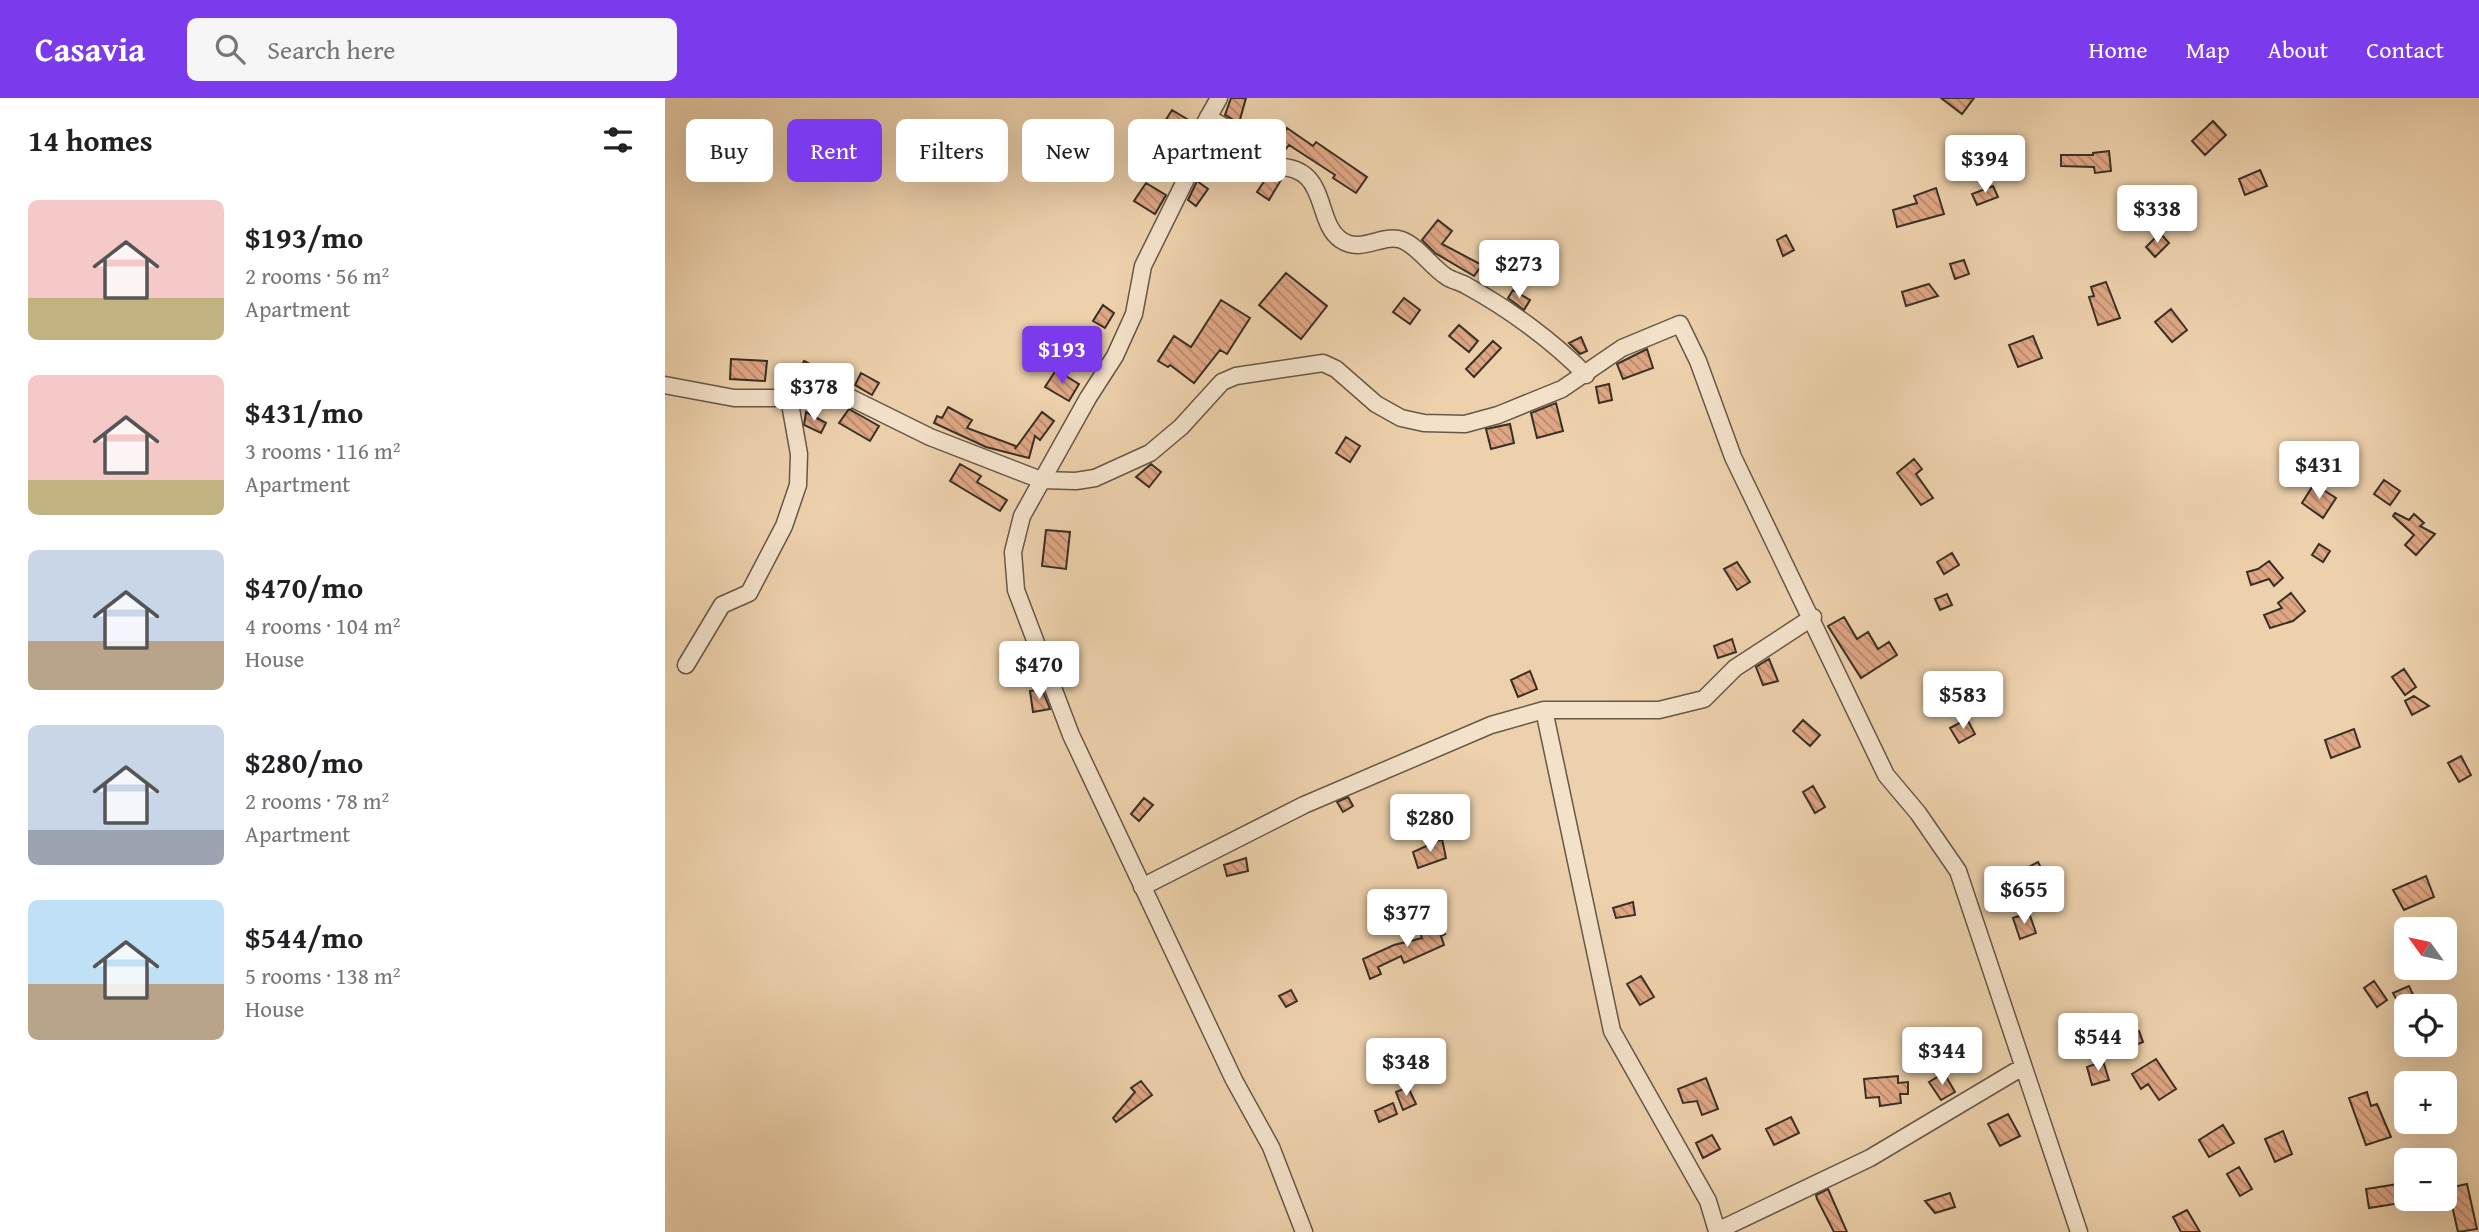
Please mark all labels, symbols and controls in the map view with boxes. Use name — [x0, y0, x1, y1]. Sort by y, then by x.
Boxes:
search box — [187, 18, 677, 81]
text: Casavia — [35, 25, 145, 73]
icon: search — [211, 30, 249, 68]
text: Search here — [267, 30, 396, 69]
text: Home — [2089, 32, 2148, 67]
text: Map — [2186, 32, 2230, 67]
text: About — [2268, 32, 2328, 67]
text: Contact — [2366, 32, 2444, 67]
text: 14 homes — [28, 118, 153, 162]
chip: Buy — [686, 119, 773, 182]
chip: Rent — [787, 119, 882, 182]
chip: Filters — [896, 119, 1008, 182]
chip: New — [1022, 119, 1114, 182]
chip: Apartment — [1128, 119, 1286, 182]
icon: filters — [599, 121, 637, 159]
pin: $394 — [1944, 136, 2026, 195]
text: $394 — [1961, 141, 2009, 174]
pin: $338 — [2116, 186, 2198, 245]
text: $338 — [2133, 191, 2181, 224]
text: $193/mo — [245, 215, 363, 259]
icon: home — [84, 228, 168, 312]
pin: $273 — [1478, 240, 1560, 300]
text: $273 — [1495, 246, 1543, 279]
text: 2 rooms · 56 m² — [245, 259, 389, 292]
text: Apartment — [245, 292, 350, 325]
pin: $193 — [1021, 327, 1103, 386]
text: $193 — [1038, 332, 1086, 365]
pin: $378 — [773, 364, 855, 423]
text: $378 — [790, 369, 838, 402]
text: $431/mo — [245, 390, 363, 434]
icon: home — [84, 403, 168, 487]
text: 3 rooms · 116 m² — [245, 434, 400, 467]
pin: $431 — [2278, 442, 2360, 501]
text: $431 — [2295, 447, 2343, 480]
text: Apartment — [245, 467, 350, 500]
text: $470/mo — [245, 565, 363, 609]
icon: home — [84, 578, 168, 662]
text: 4 rooms · 104 m² — [245, 609, 400, 642]
text: House — [245, 642, 304, 675]
pin: $470 — [998, 642, 1080, 701]
text: $470 — [1015, 647, 1063, 680]
pin: $583 — [1922, 672, 2004, 731]
text: $583 — [1939, 677, 1987, 710]
text: $280/mo — [245, 740, 363, 784]
icon: home — [84, 753, 168, 837]
text: 2 rooms · 78 m² — [245, 784, 389, 817]
pin: $280 — [1389, 794, 1471, 854]
text: $280 — [1406, 800, 1454, 833]
text: Apartment — [245, 817, 350, 850]
pin: $655 — [1983, 866, 2065, 926]
text: $655 — [2000, 872, 2048, 905]
pin: $377 — [1366, 890, 1448, 949]
text: $377 — [1383, 895, 1431, 928]
text: $544/mo — [245, 915, 363, 959]
north arrow — [2394, 917, 2457, 980]
map controls — [2394, 917, 2457, 1211]
icon: home — [84, 928, 168, 1012]
text: 5 rooms · 138 m² — [245, 959, 400, 992]
text: House — [245, 992, 304, 1025]
button: locate — [2394, 994, 2457, 1057]
pin: $544 — [2057, 1014, 2139, 1073]
text: $544 — [2074, 1019, 2122, 1052]
pin: $344 — [1901, 1028, 1983, 1087]
text: $344 — [1918, 1033, 1966, 1066]
pin: $348 — [1365, 1038, 1447, 1098]
text: $348 — [1382, 1044, 1430, 1077]
button: + — [2394, 1071, 2457, 1134]
button: − — [2394, 1148, 2457, 1211]

